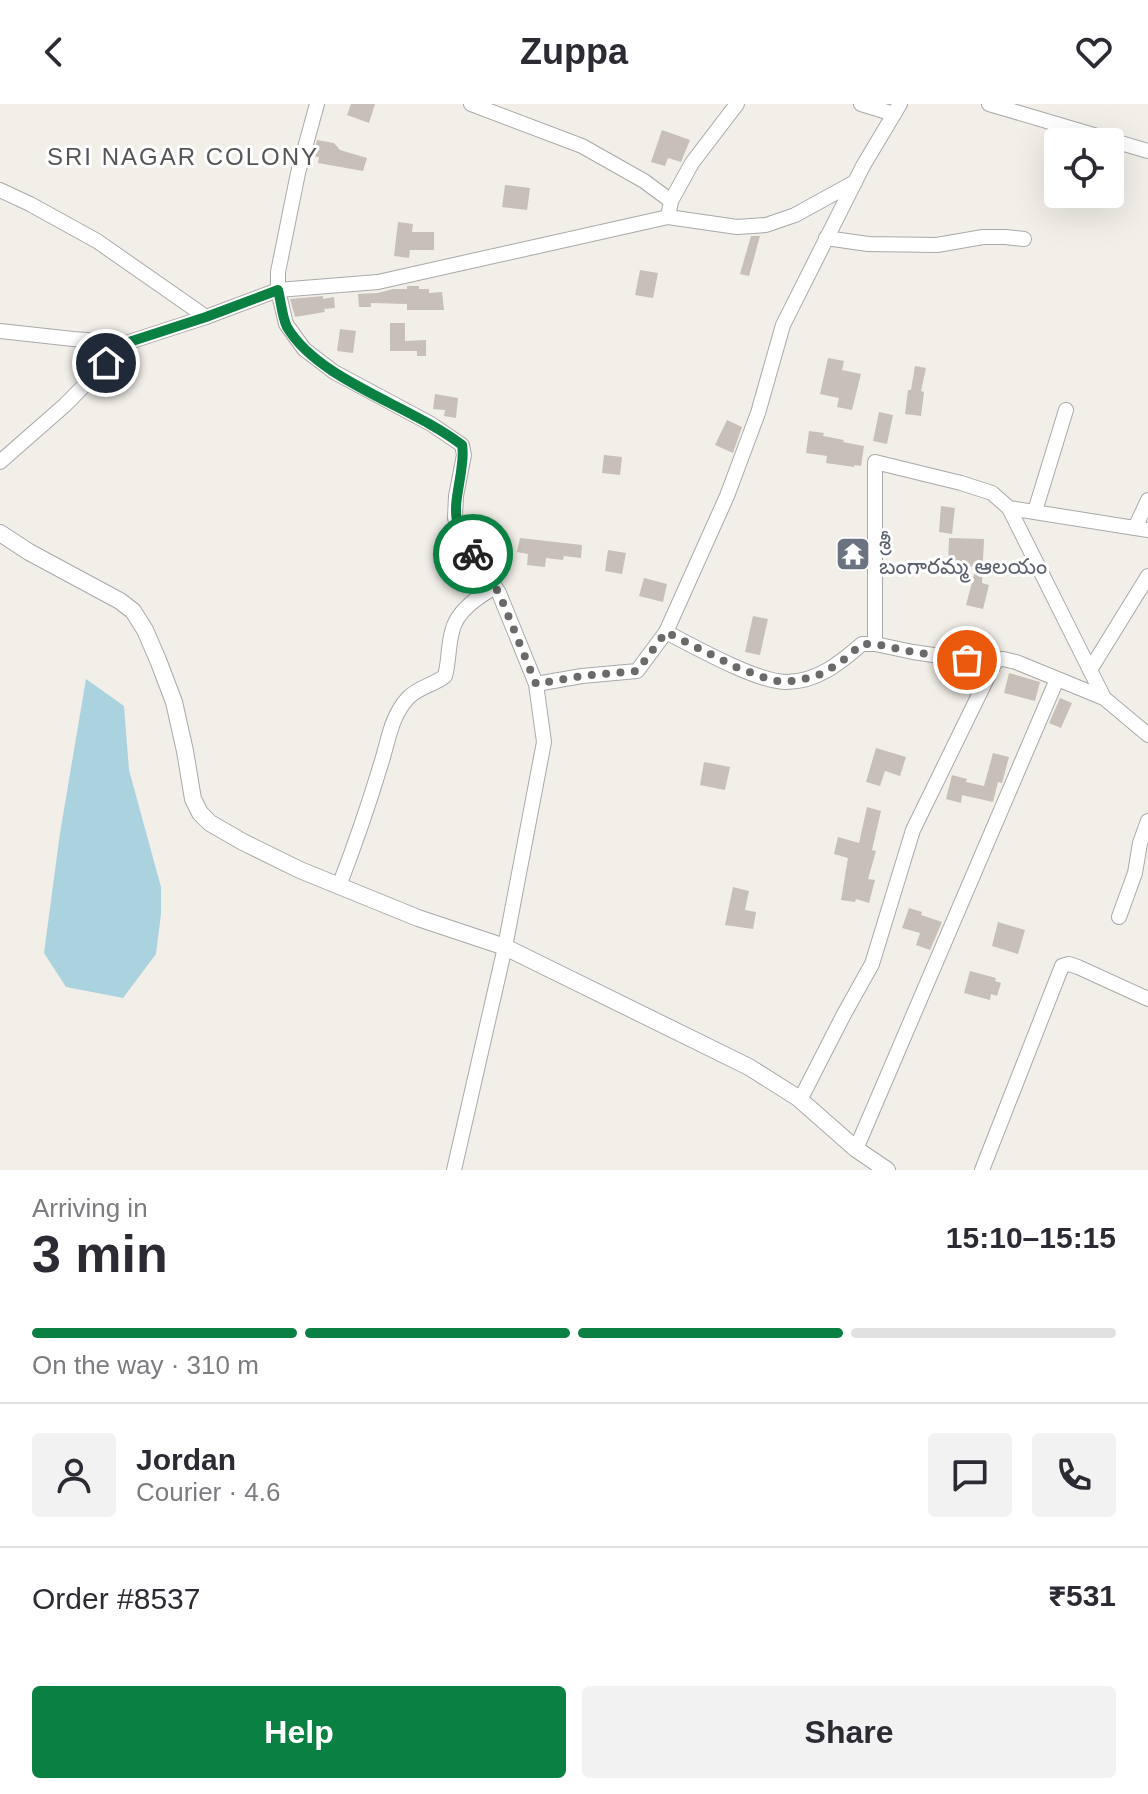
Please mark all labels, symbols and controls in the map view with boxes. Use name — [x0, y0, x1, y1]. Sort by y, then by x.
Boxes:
icon: back — [32, 30, 76, 74]
icon: heart — [1072, 30, 1116, 74]
text: Zuppa — [520, 31, 628, 72]
map controls — [1044, 128, 1124, 208]
button: locate — [1044, 128, 1124, 208]
district label: SRI NAGAR COLONY — [47, 143, 319, 170]
pin — [72, 329, 140, 397]
icon: home — [84, 341, 128, 385]
courier — [433, 514, 513, 594]
place label: శ్రీ బంగారమ్మ ఆలయం — [879, 529, 1047, 583]
icon: bike — [451, 532, 495, 576]
temple icon: శ్రీ బంగారమ్మ ఆలయం — [834, 535, 872, 573]
pin — [933, 626, 1001, 694]
icon: bag — [945, 638, 989, 682]
text: Arriving in — [32, 1193, 148, 1223]
text: 15:10–15:15 — [946, 1221, 1116, 1254]
text: 3 min — [32, 1225, 168, 1283]
text: On the way · 310 m — [32, 1350, 259, 1380]
button: person — [32, 1433, 116, 1517]
button: chat — [928, 1433, 1012, 1517]
button: phone — [1032, 1433, 1116, 1517]
text: Jordan — [136, 1443, 236, 1476]
text: Courier · 4.6 — [136, 1477, 281, 1507]
text: ₹531 — [1049, 1579, 1116, 1612]
text: Order #8537 — [32, 1582, 200, 1615]
button: Help — [32, 1686, 566, 1778]
button: Share — [582, 1686, 1116, 1778]

